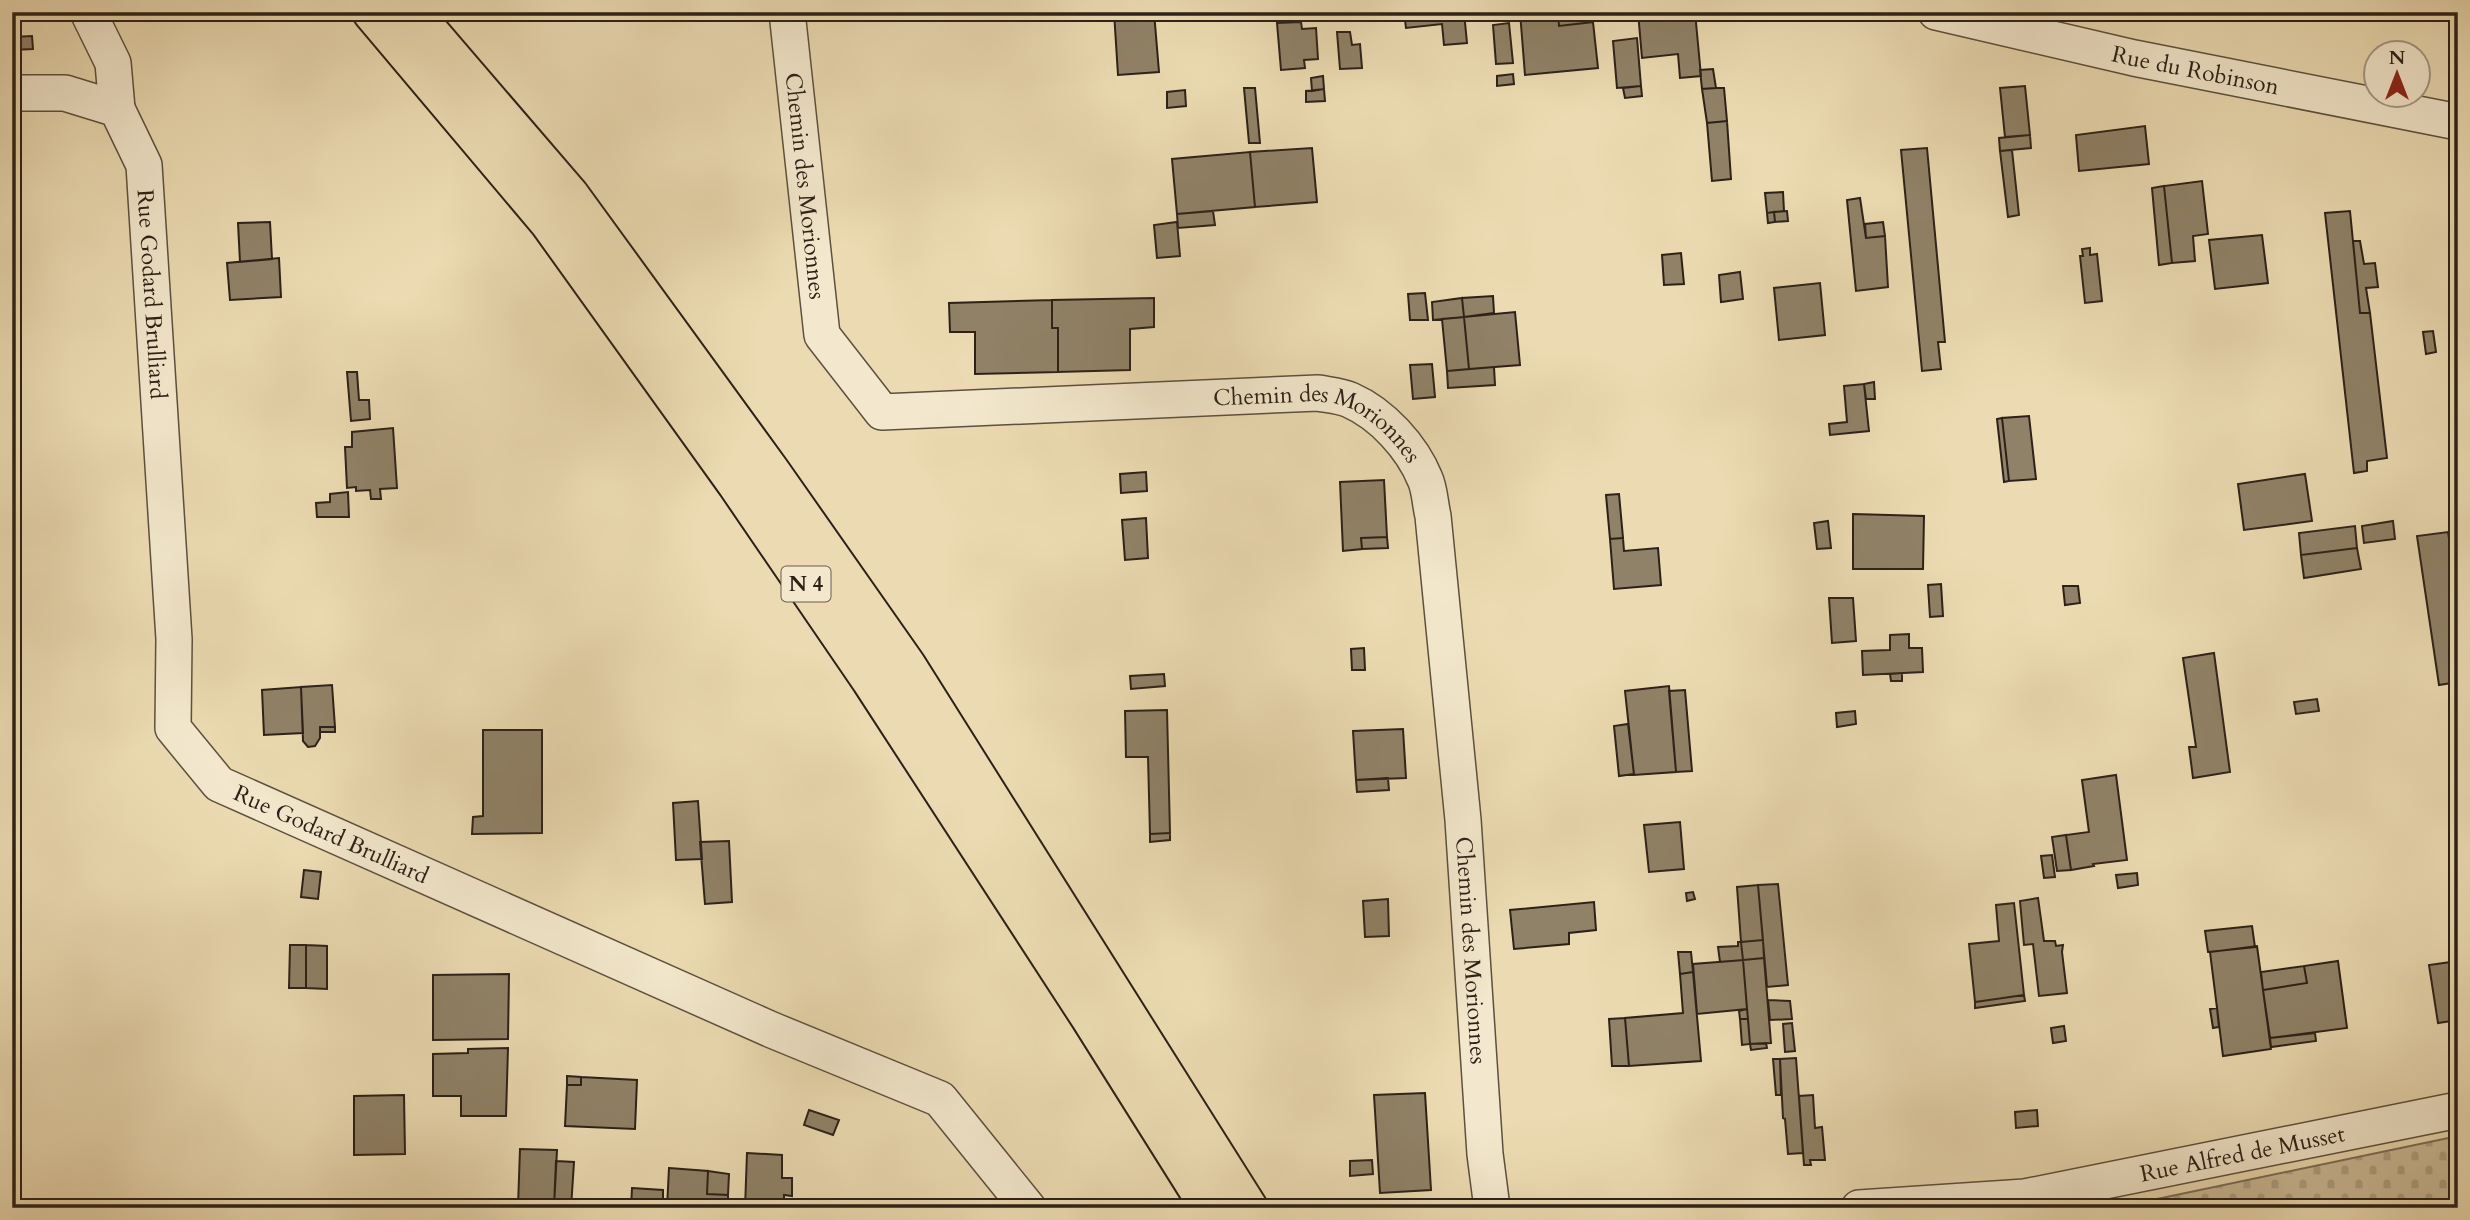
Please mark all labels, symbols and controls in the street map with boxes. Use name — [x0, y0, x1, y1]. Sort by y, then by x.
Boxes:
street label: Rue du Robinson — [2109, 38, 2282, 102]
north arrow — [2362, 38, 2432, 108]
text: N — [2389, 45, 2406, 71]
street label: Chemin des Morionnes — [778, 71, 834, 301]
street label: Rue Godard Brulliard — [130, 188, 174, 401]
street label: Chemin des Morionnes — [1212, 377, 1429, 469]
road number: N 4 — [782, 566, 830, 602]
street label: Rue Godard Brulliard — [229, 777, 434, 891]
street label: Chemin des Morionnes — [1449, 835, 1495, 1065]
street label: Rue Alfred de Musset — [2137, 1118, 2347, 1189]

